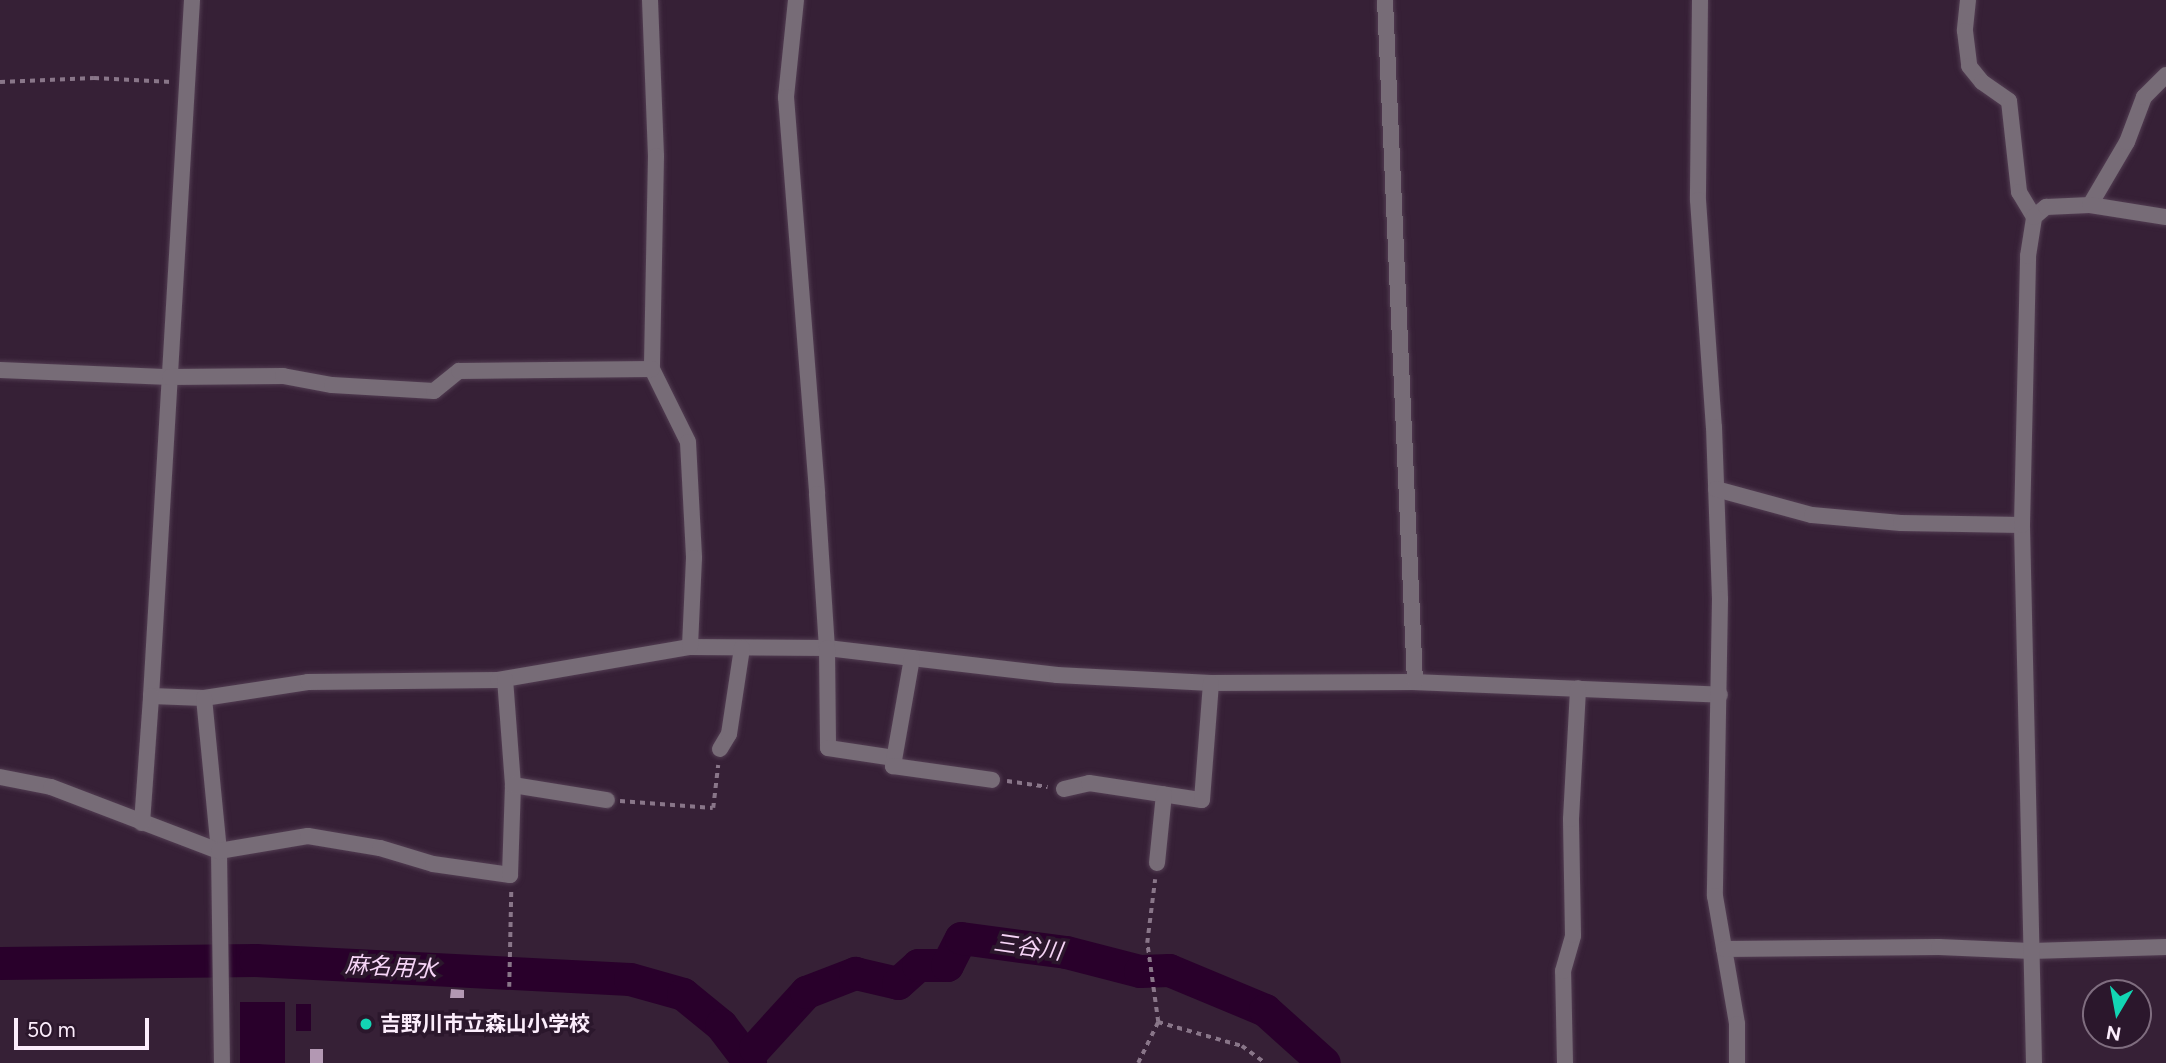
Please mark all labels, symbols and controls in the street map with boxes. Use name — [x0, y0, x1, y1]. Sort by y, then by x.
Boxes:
water label: 三谷川 — [992, 929, 1064, 965]
water label: 麻名用水 — [344, 951, 438, 983]
north arrow — [2082, 979, 2152, 1049]
scale bar — [18, 1004, 152, 1048]
place label: 吉野川市立森山小学校 — [380, 1011, 590, 1037]
marker: 吉野川市立森山小学校 — [358, 1016, 374, 1032]
text: 50 m — [27, 1017, 76, 1042]
text: N — [2104, 1021, 2123, 1046]

